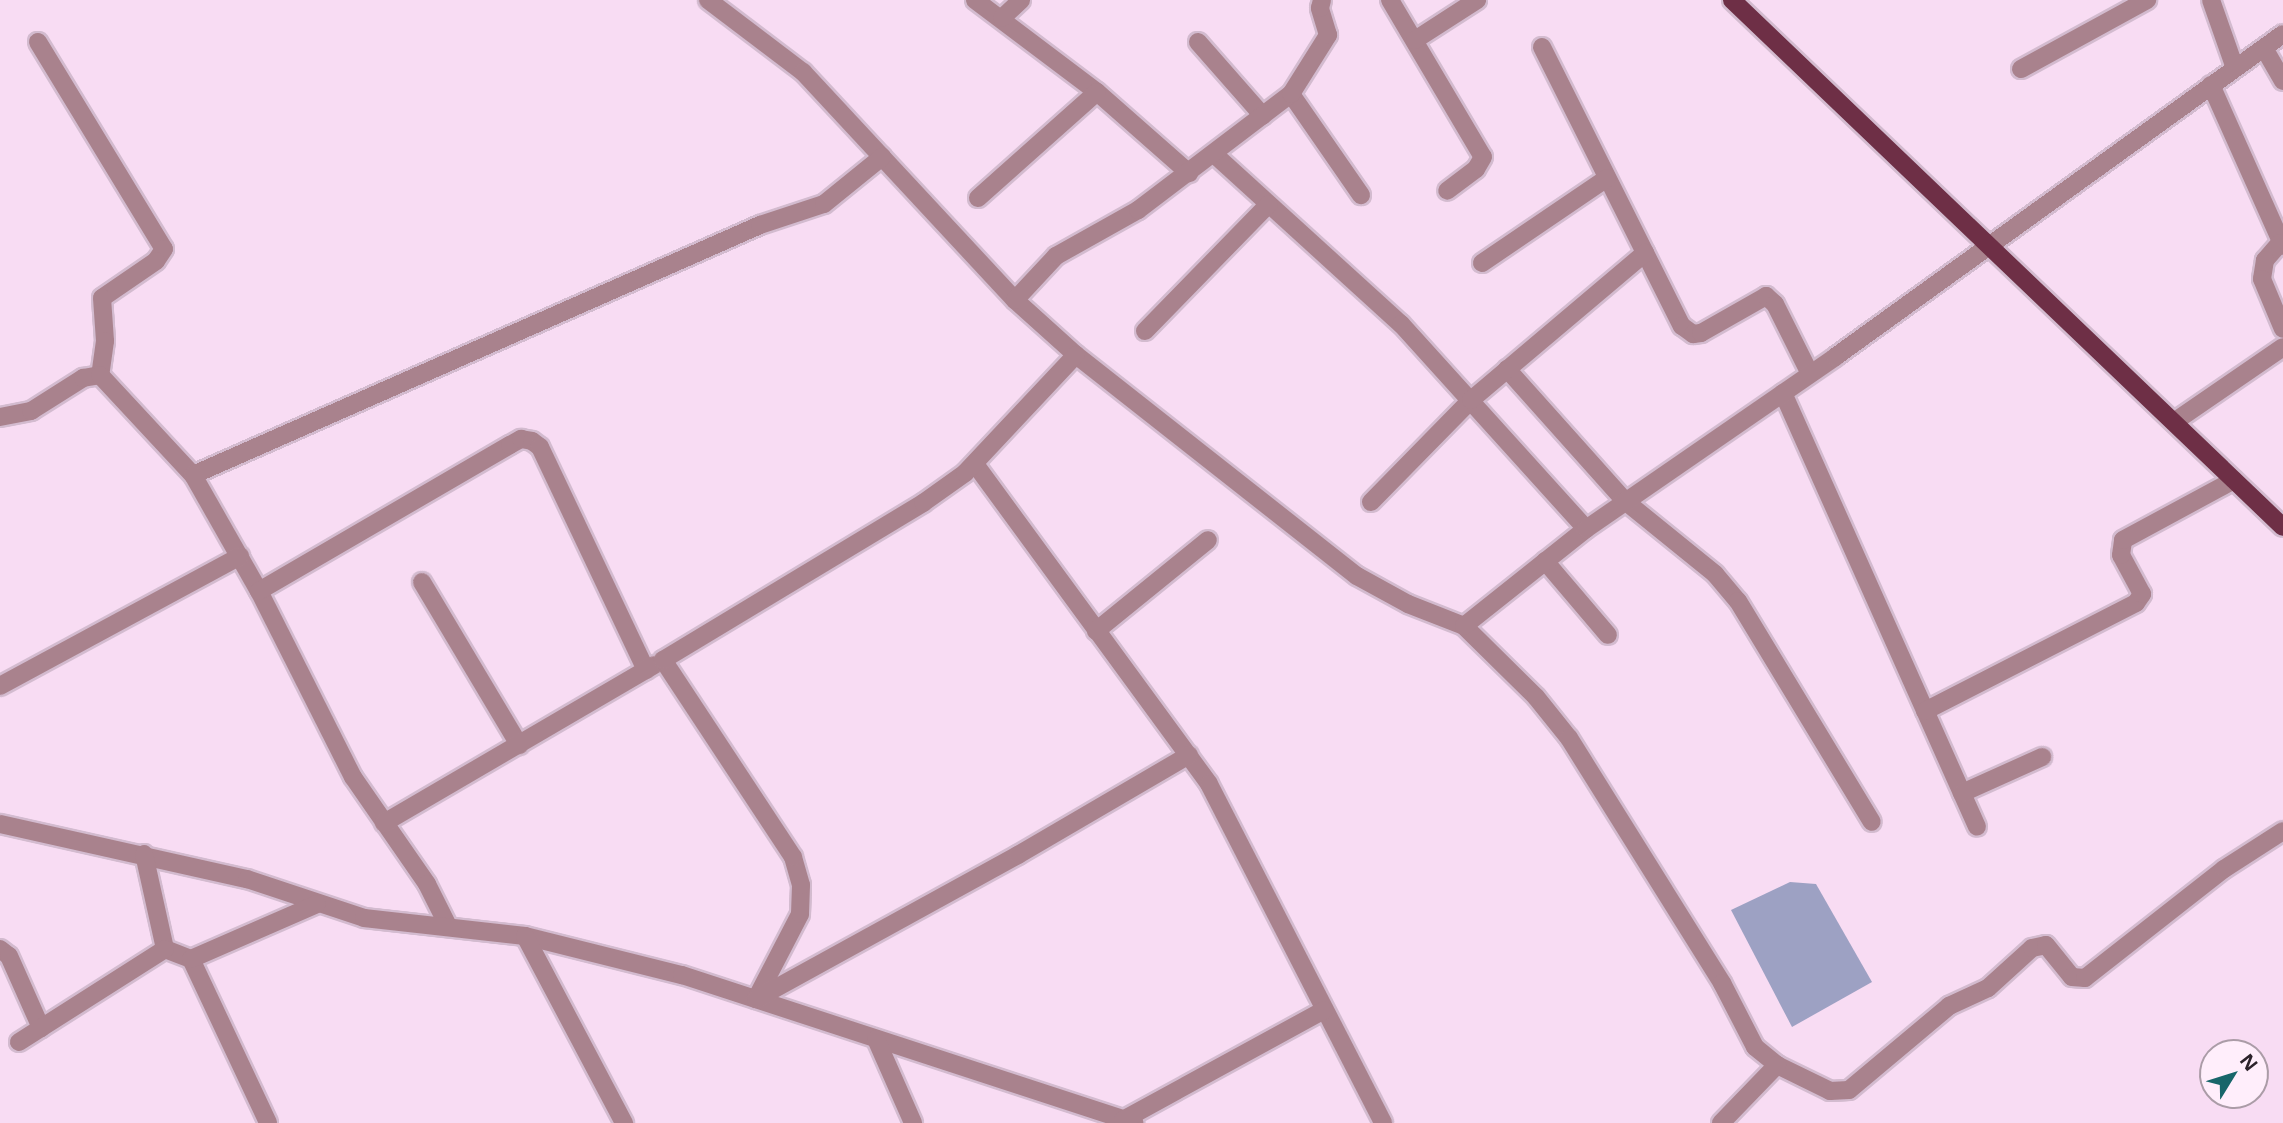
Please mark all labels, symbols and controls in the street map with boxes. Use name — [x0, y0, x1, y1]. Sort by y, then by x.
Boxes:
north arrow — [2199, 1039, 2269, 1109]
text: N — [2234, 1048, 2264, 1076]

